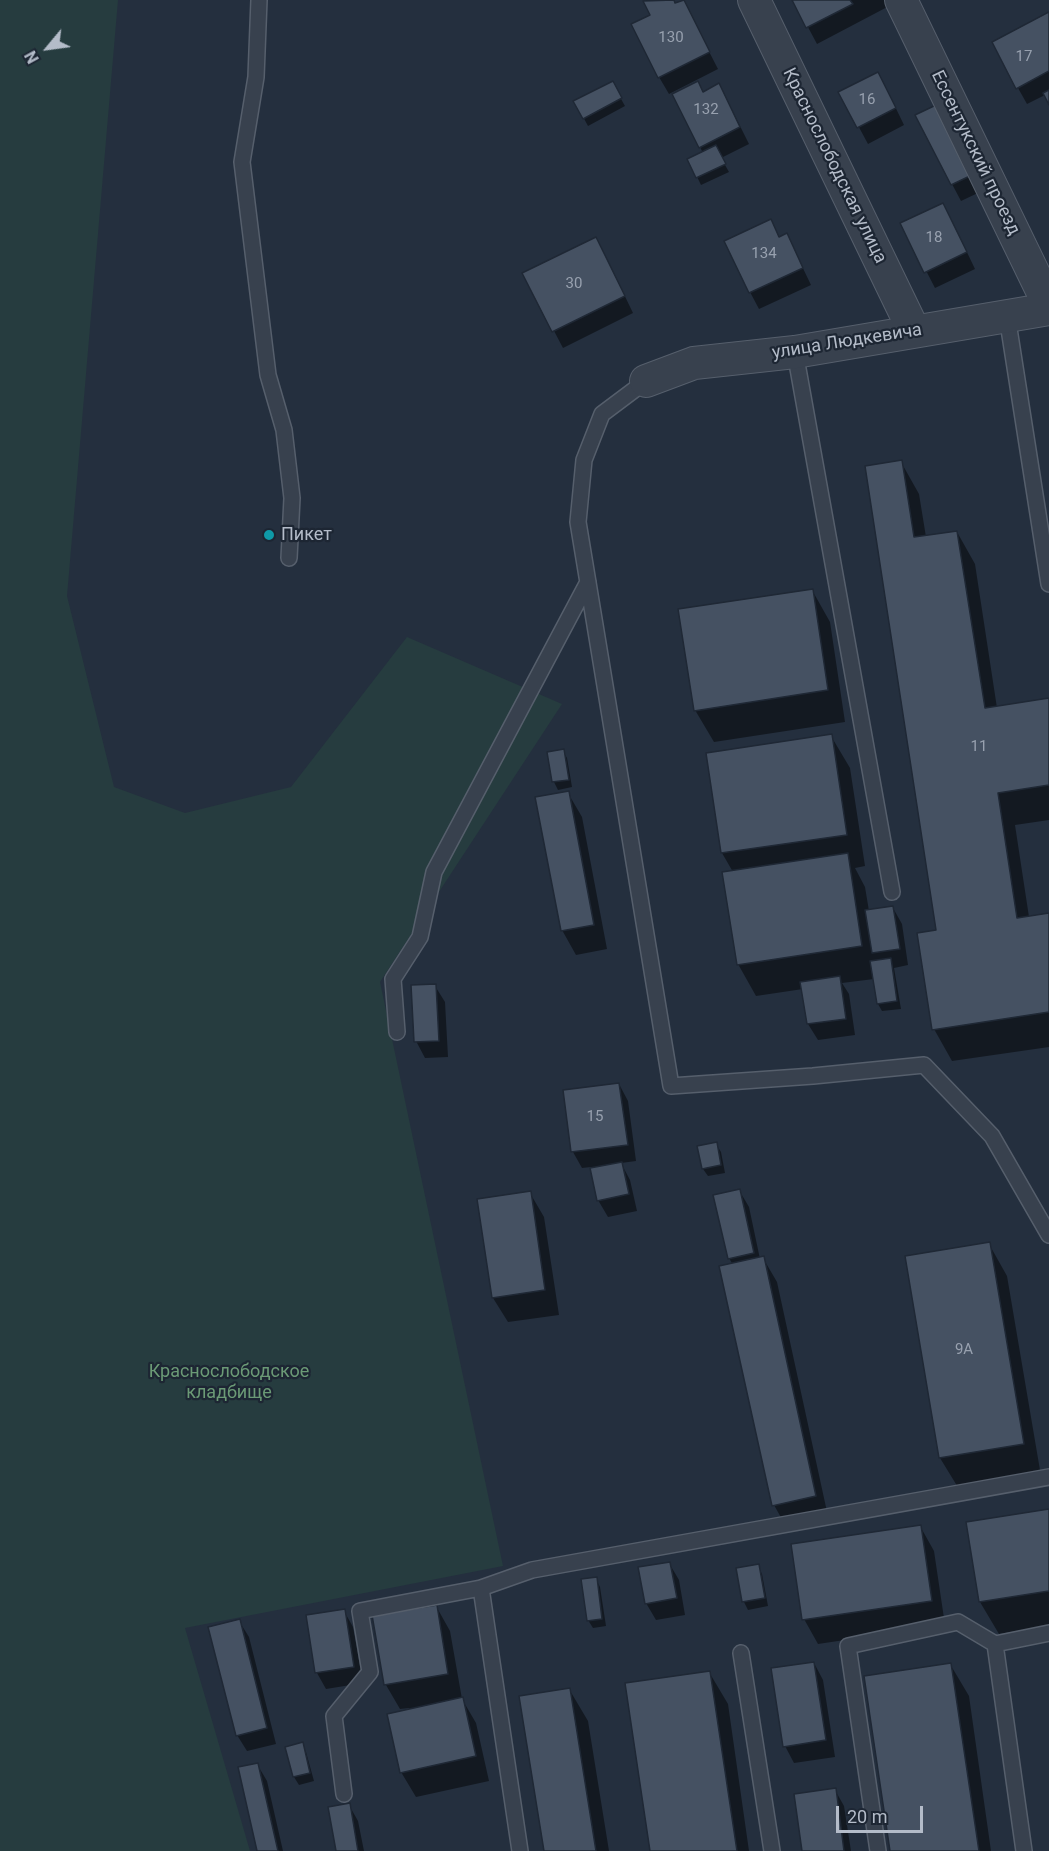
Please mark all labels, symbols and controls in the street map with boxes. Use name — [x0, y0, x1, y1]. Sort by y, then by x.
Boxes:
north arrow — [18, 18, 78, 78]
house number: 130 — [658, 29, 684, 47]
text: N — [21, 47, 43, 67]
house number: 17 — [1016, 48, 1032, 66]
street label: Краснослободская улица — [777, 65, 891, 267]
street label: Ессентукский проезд — [926, 67, 1024, 239]
house number: 16 — [859, 91, 875, 109]
house number: 132 — [693, 101, 719, 119]
house number: 18 — [926, 229, 942, 247]
house number: 134 — [751, 245, 777, 263]
house number: 30 — [566, 275, 582, 293]
street label: улица Людкевича — [771, 319, 923, 365]
place label: Пикет — [281, 524, 332, 546]
marker: Пикет — [262, 528, 276, 542]
house number: 11 — [971, 738, 987, 756]
house number: 15 — [587, 1108, 603, 1126]
house number: 9А — [955, 1341, 973, 1359]
park label: Краснослободское кладбище — [149, 1361, 309, 1404]
scale bar — [839, 1794, 926, 1832]
text: 20 m — [847, 1806, 887, 1827]

